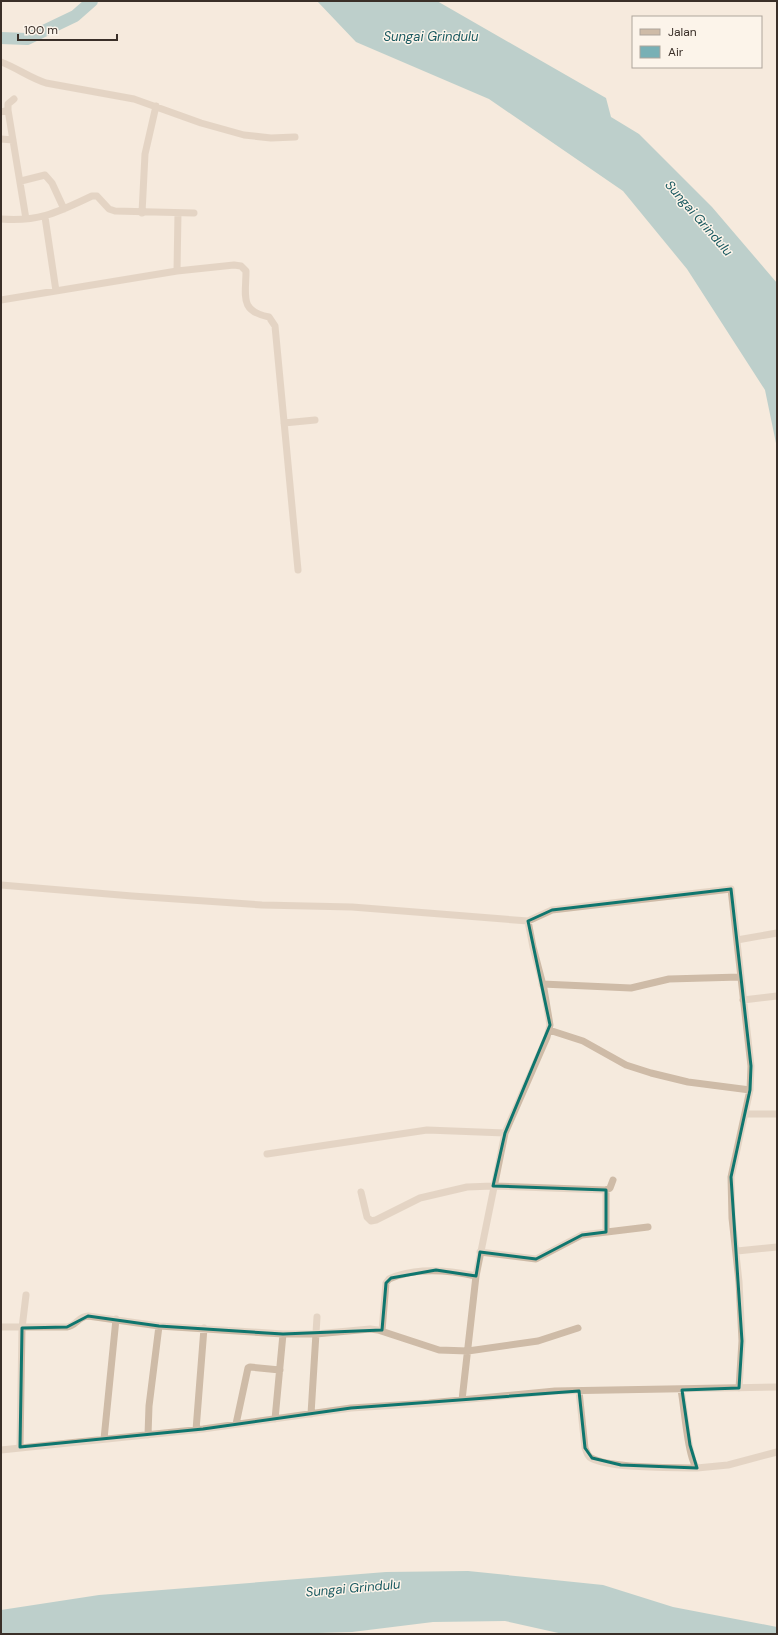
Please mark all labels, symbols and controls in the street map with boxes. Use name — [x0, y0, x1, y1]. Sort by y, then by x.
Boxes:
scale bar — [18, 16, 117, 42]
legend — [632, 16, 762, 68]
text: 100 m — [24, 22, 58, 38]
text: Jalan — [668, 24, 697, 40]
water label: Sungai Grindulu — [384, 28, 479, 45]
text: Air — [668, 44, 684, 60]
water label: Sungai Grindulu — [661, 177, 737, 260]
water label: Sungai Grindulu — [305, 1575, 402, 1601]

